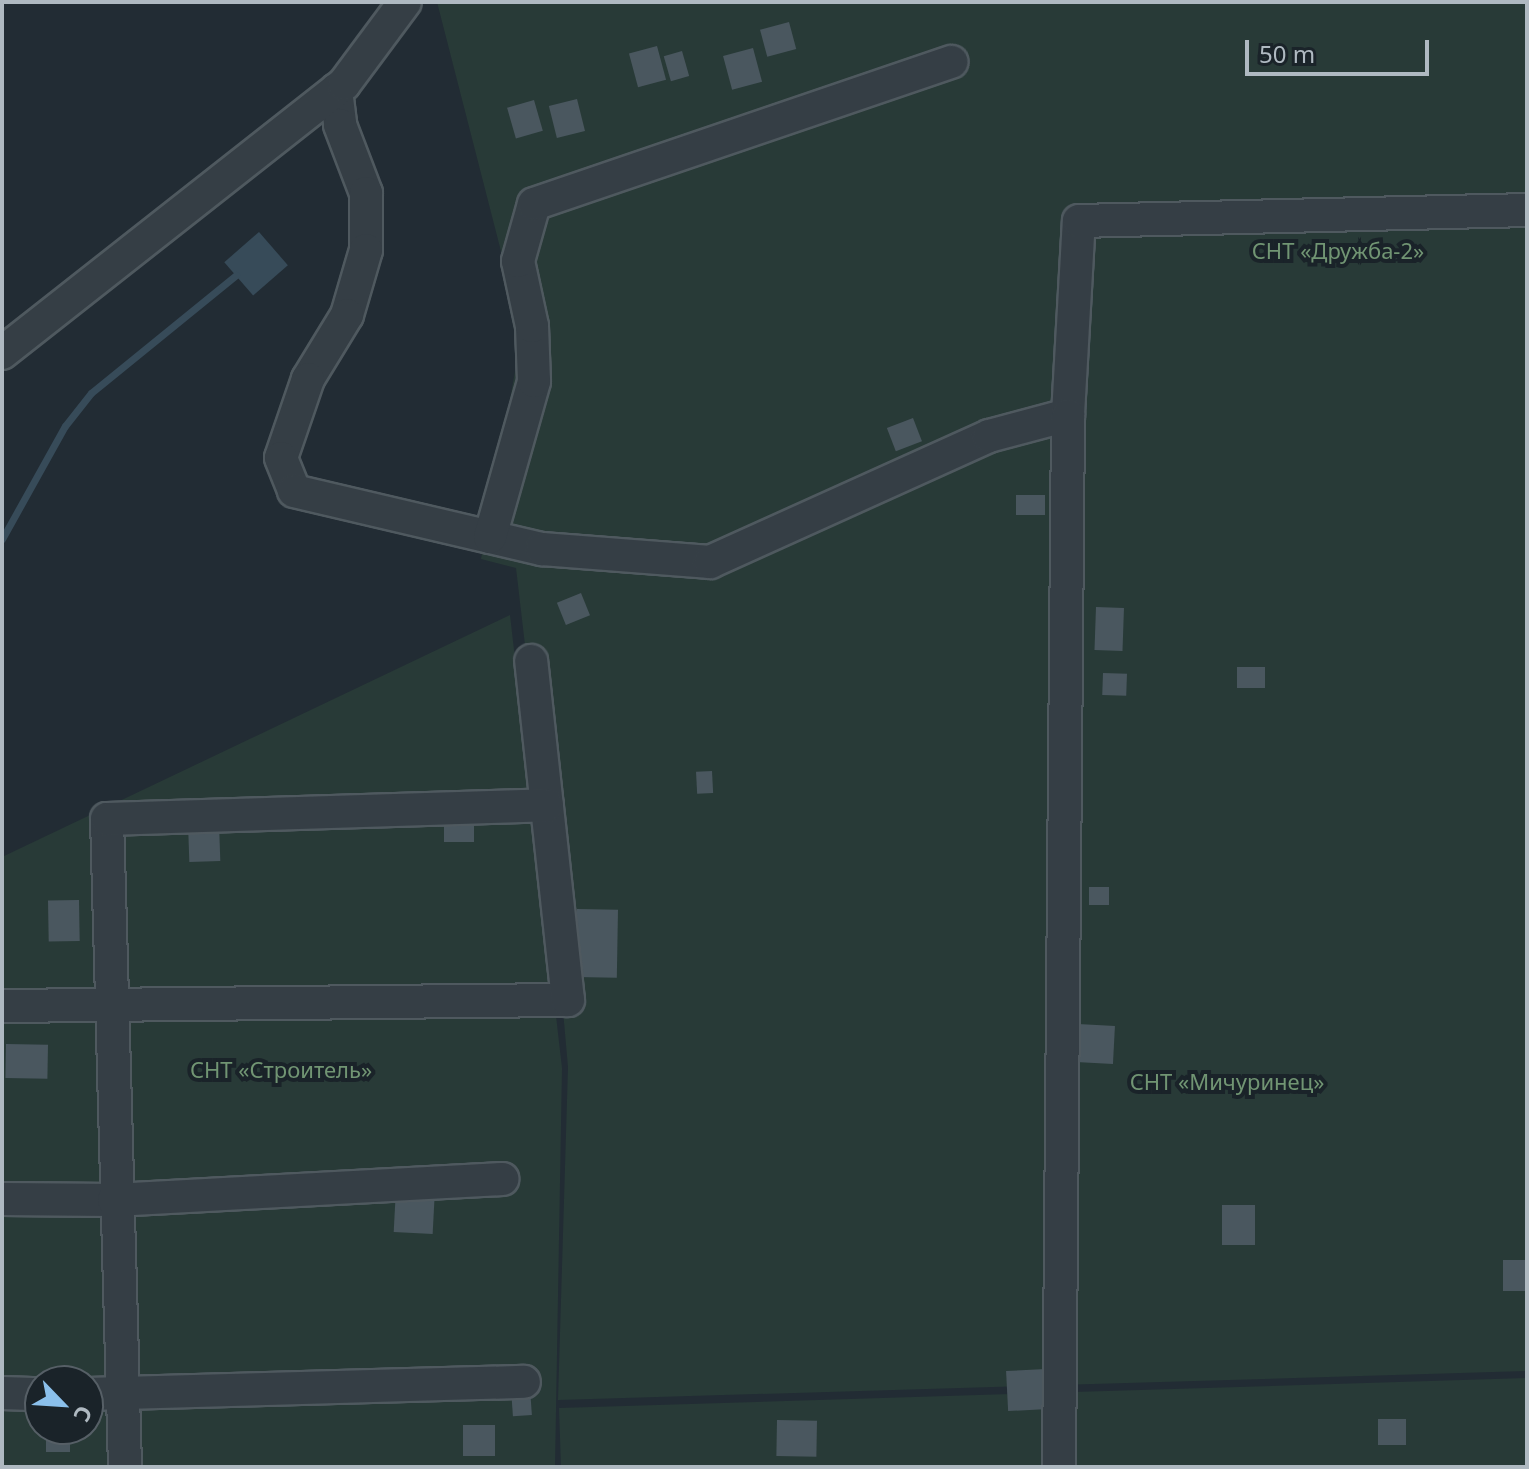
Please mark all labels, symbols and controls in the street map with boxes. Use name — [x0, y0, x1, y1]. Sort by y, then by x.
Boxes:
scale bar — [1249, 24, 1433, 74]
text: 50 m — [1259, 37, 1315, 70]
park label: СНТ «Дружба-2» — [1252, 238, 1424, 264]
park label: СНТ «Строитель» — [190, 1057, 372, 1083]
park label: СНТ «Мичуринец» — [1130, 1069, 1324, 1095]
north arrow — [24, 1365, 104, 1445]
text: С — [67, 1402, 101, 1427]

